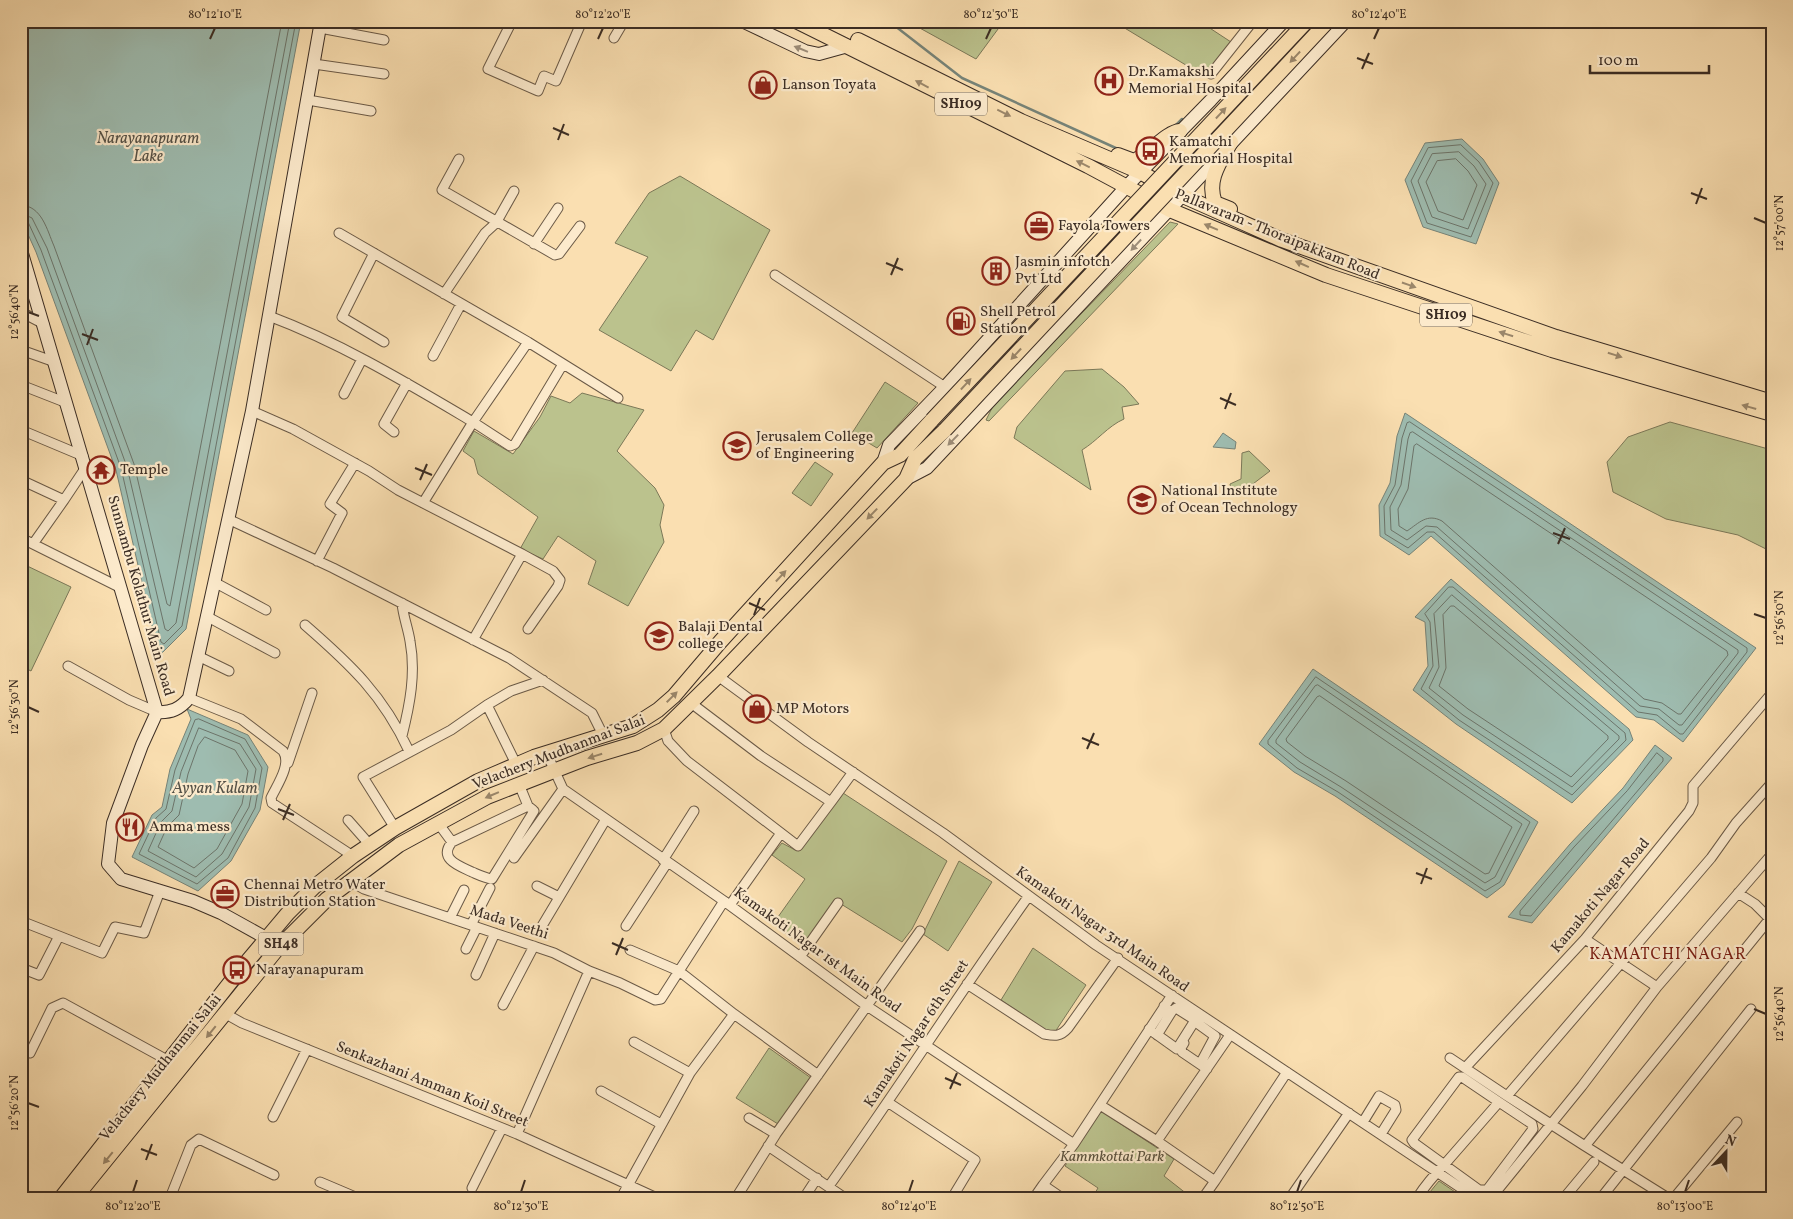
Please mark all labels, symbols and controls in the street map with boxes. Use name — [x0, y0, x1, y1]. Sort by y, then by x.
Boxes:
text: 80°12'10"E — [188, 7, 242, 23]
text: 80°12'20"E — [575, 7, 631, 23]
text: 80°12'30"E — [963, 7, 1019, 23]
text: 80°12'40"E — [1351, 7, 1407, 23]
scale bar — [1590, 42, 1709, 74]
one-way arrow — [794, 44, 808, 52]
one-way arrow — [1289, 50, 1301, 62]
text: 100 m — [1598, 51, 1638, 72]
place label: Dr.Kamakshi Memorial Hospital — [1128, 62, 1252, 100]
hospital icon: Dr.Kamakshi Memorial Hospital — [1094, 66, 1124, 96]
shop icon: Lanson Toyata — [748, 70, 778, 100]
place label: Lanson Toyata — [782, 75, 876, 96]
one-way arrow — [914, 80, 929, 88]
road number: SH109 — [935, 92, 987, 116]
one-way arrow — [1215, 107, 1227, 119]
one-way arrow — [997, 109, 1011, 117]
water label: Narayanapuram Lake — [97, 128, 199, 168]
place label: Kamatchi Memorial Hospital — [1169, 132, 1293, 170]
bus stop icon: Kamatchi Memorial Hospital — [1135, 136, 1165, 166]
one-way arrow — [1076, 160, 1090, 168]
street label: Pallavaram - Thoraipakkam Road — [1171, 184, 1383, 286]
text: 12°57'00"N — [1772, 195, 1788, 251]
office icon: Fayola Towers — [1024, 211, 1054, 241]
place label: Fayola Towers — [1058, 216, 1150, 237]
one-way arrow — [1204, 223, 1218, 231]
one-way arrow — [1130, 239, 1142, 251]
place label: Jasmin infotch Pvt Ltd — [1015, 252, 1111, 290]
building icon: Jasmin infotch Pvt Ltd — [981, 256, 1011, 286]
one-way arrow — [1295, 260, 1309, 268]
one-way arrow — [1402, 281, 1417, 289]
text: 12°56'40"N — [7, 284, 23, 340]
place label: Shell Petrol Station — [980, 302, 1056, 340]
road number: SH109 — [1420, 304, 1472, 326]
fuel station icon: Shell Petrol Station — [946, 306, 976, 336]
one-way arrow — [1498, 330, 1513, 338]
one-way arrow — [1010, 348, 1022, 360]
one-way arrow — [1608, 351, 1623, 359]
one-way arrow — [960, 378, 972, 390]
one-way arrow — [1741, 403, 1756, 411]
place label: Jerusalem College of Engineering — [756, 427, 873, 465]
school or university icon: Jerusalem College of Engineering — [722, 431, 752, 461]
one-way arrow — [947, 434, 959, 446]
temple icon: Temple — [86, 455, 116, 485]
place label: Temple — [120, 460, 168, 481]
place label: National Institute of Ocean Technology — [1161, 481, 1298, 519]
school or university icon: National Institute of Ocean Technology — [1127, 485, 1157, 515]
street label: Sunnambu Kolathur Main Road — [101, 493, 179, 699]
one-way arrow — [866, 507, 878, 519]
one-way arrow — [775, 571, 787, 583]
text: 12°56'50"N — [1772, 590, 1788, 646]
place label: Balaji Dental college — [678, 617, 763, 655]
school or university icon: Balaji Dental college — [644, 621, 674, 651]
text: 12°56'30"N — [7, 679, 23, 735]
one-way arrow — [666, 691, 678, 703]
shop icon: MP Motors — [742, 694, 772, 724]
place label: MP Motors — [776, 699, 849, 720]
street label: Velachery Mudhanmai Salai — [469, 710, 649, 796]
one-way arrow — [588, 752, 603, 760]
water label: Ayyan Kulam — [171, 778, 258, 800]
one-way arrow — [485, 792, 499, 800]
restaurant icon: Amma mess — [115, 812, 145, 842]
place label: Amma mess — [149, 817, 230, 838]
street label: Kamakoti Nagar Road — [1547, 834, 1655, 958]
street label: Kamakoti Nagar 3rd Main Road — [1011, 862, 1193, 998]
place label: Chennai Metro Water Distribution Station — [244, 875, 385, 913]
office icon: Chennai Metro Water Distribution Station — [210, 879, 240, 909]
street label: Kamakoti Nagar 1st Main Road — [729, 883, 905, 1019]
street label: Mada Veethi — [467, 900, 551, 946]
road number: SH48 — [258, 932, 304, 956]
district label: KAMATCHI NAGAR — [1589, 944, 1747, 966]
bus stop icon: Narayanapuram — [222, 955, 252, 985]
street label: Kamakoti Nagar 6th Street — [860, 956, 974, 1112]
place label: Narayanapuram — [256, 960, 364, 981]
text: 12°56'40"N — [1772, 986, 1788, 1042]
street label: Velachery Mudhanmai Salai — [95, 990, 227, 1146]
one-way arrow — [206, 1025, 217, 1038]
street label: Senkazhani Amman Koil Street — [333, 1037, 531, 1133]
text: 12°56'20"N — [7, 1075, 23, 1131]
north arrow — [1700, 1126, 1750, 1176]
text: N — [1722, 1131, 1739, 1152]
park label: Kammkottai Park — [1060, 1147, 1164, 1168]
one-way arrow — [103, 1151, 114, 1164]
text: 80°12'20"E — [105, 1199, 161, 1215]
text: 80°12'30"E — [493, 1199, 549, 1215]
text: 80°12'40"E — [881, 1199, 937, 1215]
text: 80°12'50"E — [1270, 1199, 1324, 1215]
text: 80°13'00"E — [1657, 1199, 1713, 1215]

